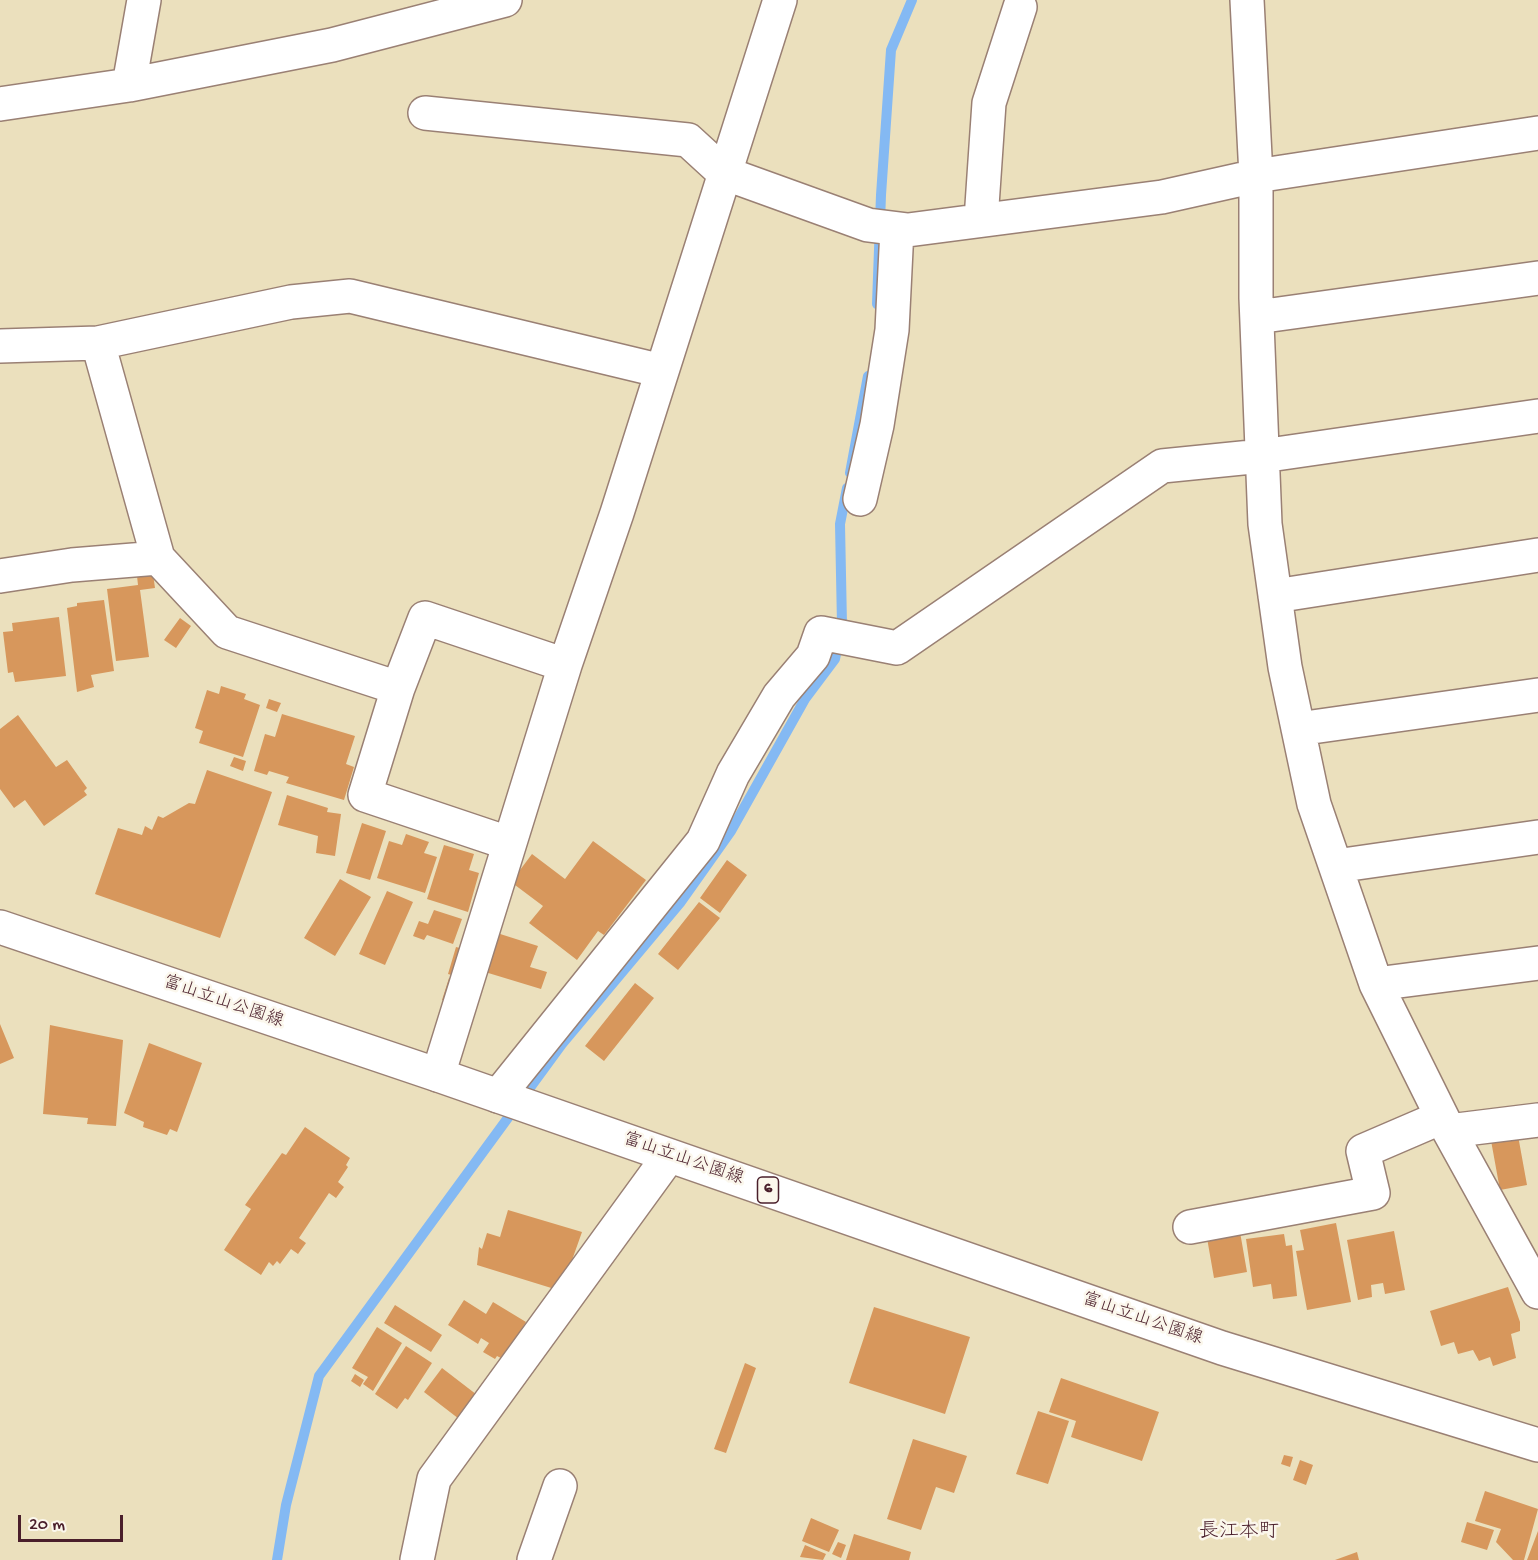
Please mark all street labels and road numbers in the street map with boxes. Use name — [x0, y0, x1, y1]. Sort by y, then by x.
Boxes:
street label: 富山立山公園線 — [160, 972, 286, 1034]
street label: 富山立山公園線 — [620, 1129, 746, 1191]
road number: 6 — [758, 1177, 778, 1203]
street label: 富山立山公園線 — [1079, 1289, 1205, 1351]

